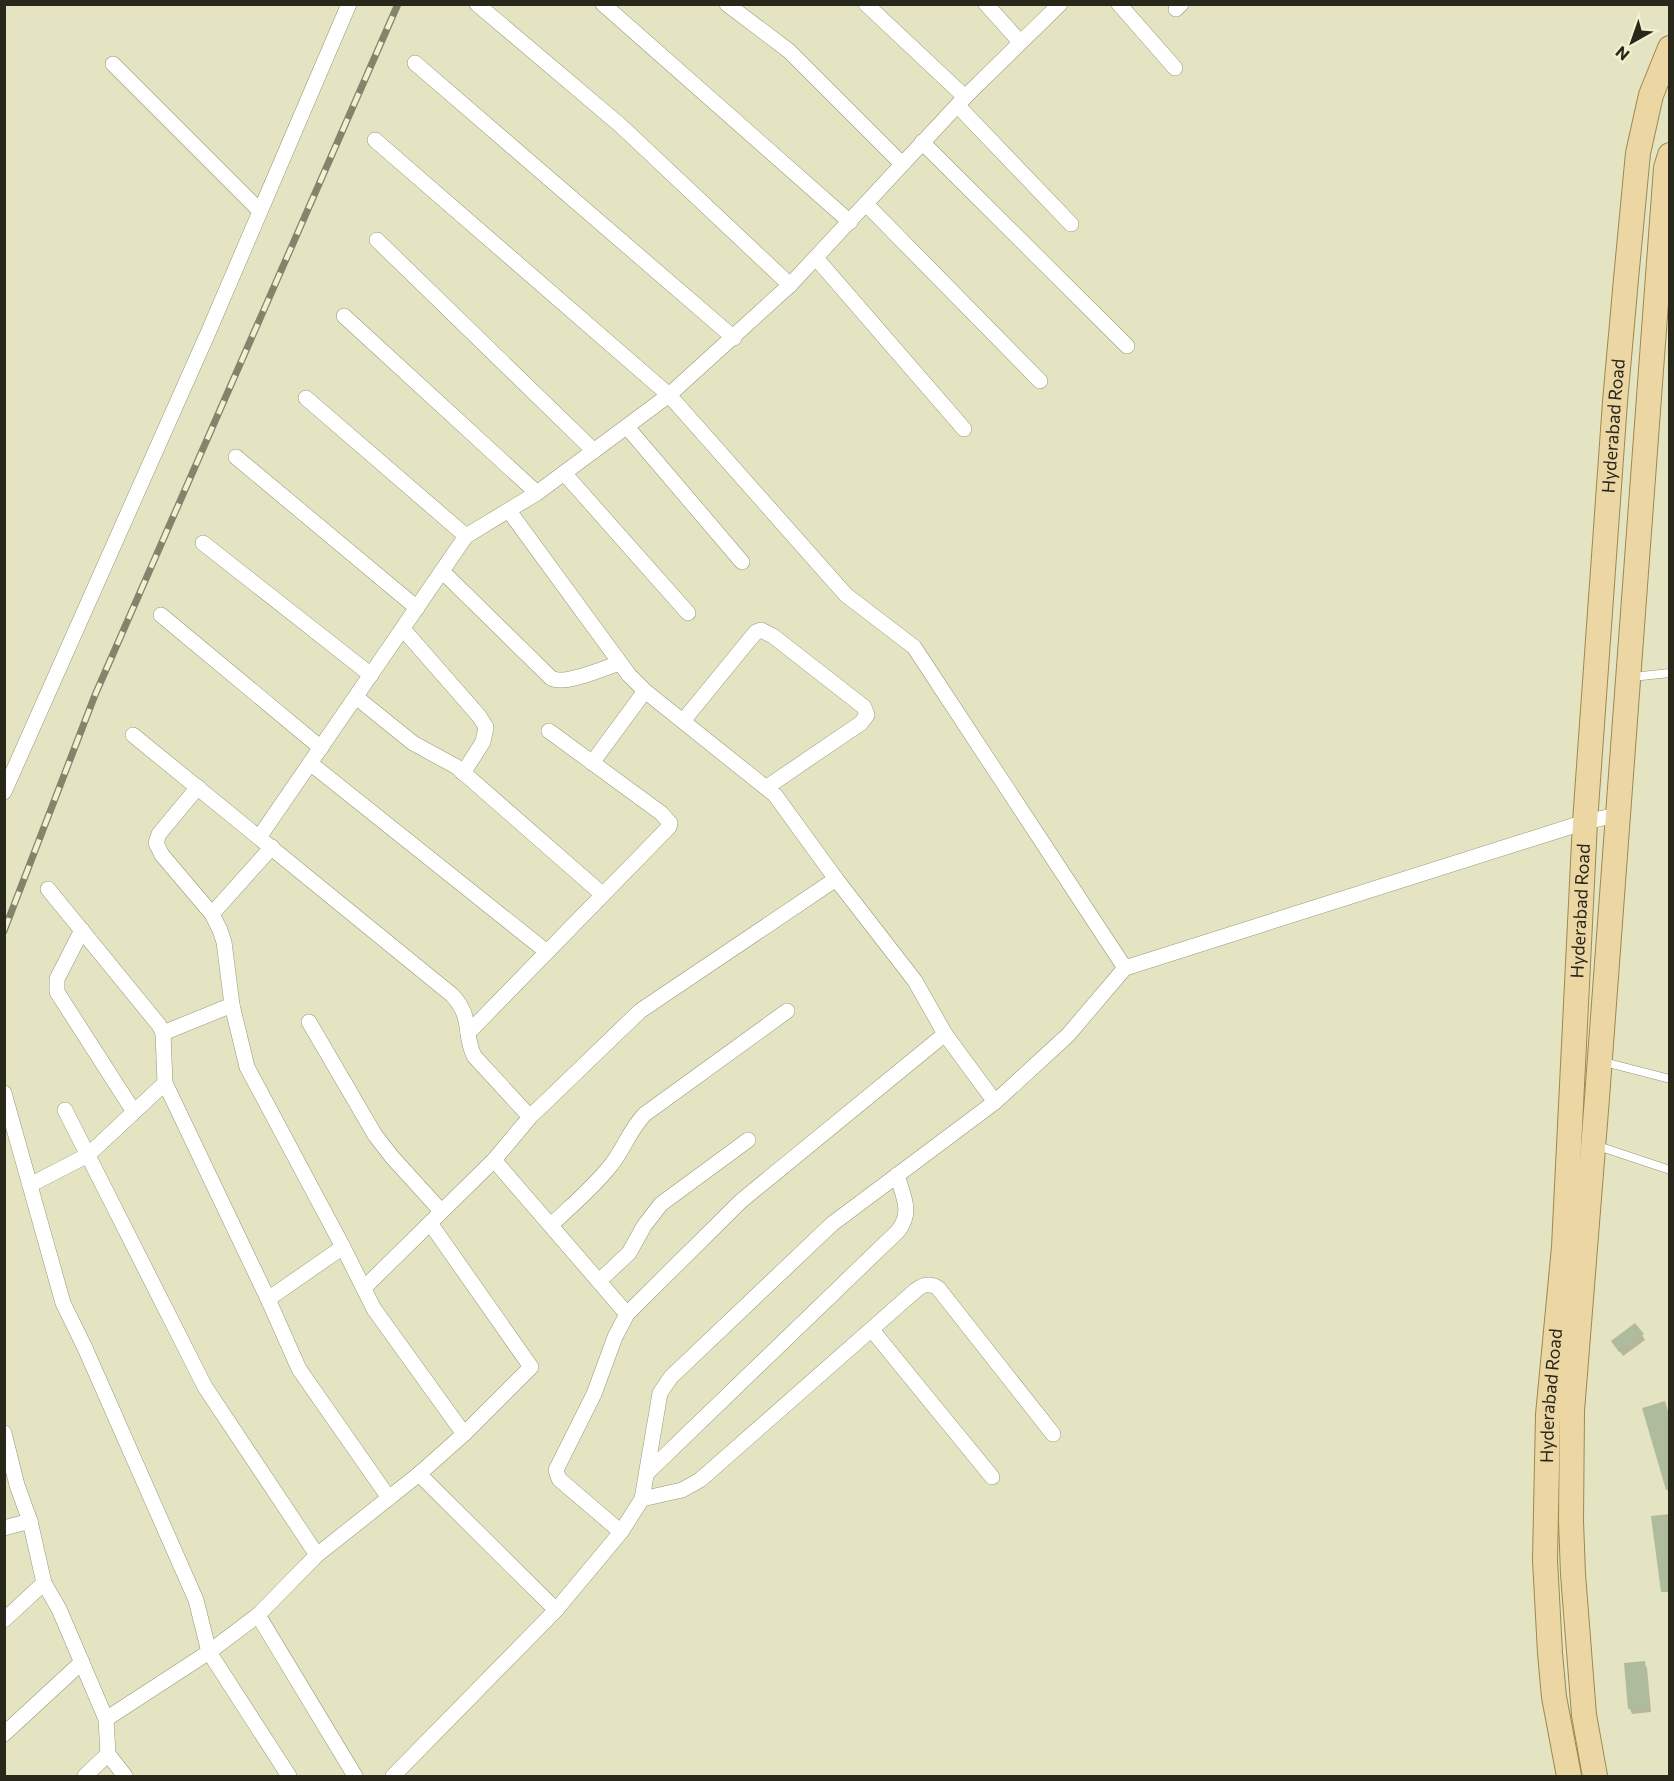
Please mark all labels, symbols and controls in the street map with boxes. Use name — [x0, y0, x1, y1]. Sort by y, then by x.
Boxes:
north arrow — [1602, 12, 1662, 72]
text: N — [1611, 43, 1633, 65]
street label: Hyderabad Road — [1597, 358, 1629, 494]
street label: Hyderabad Road — [1565, 843, 1594, 979]
street label: Hyderabad Road — [1535, 1328, 1566, 1463]

